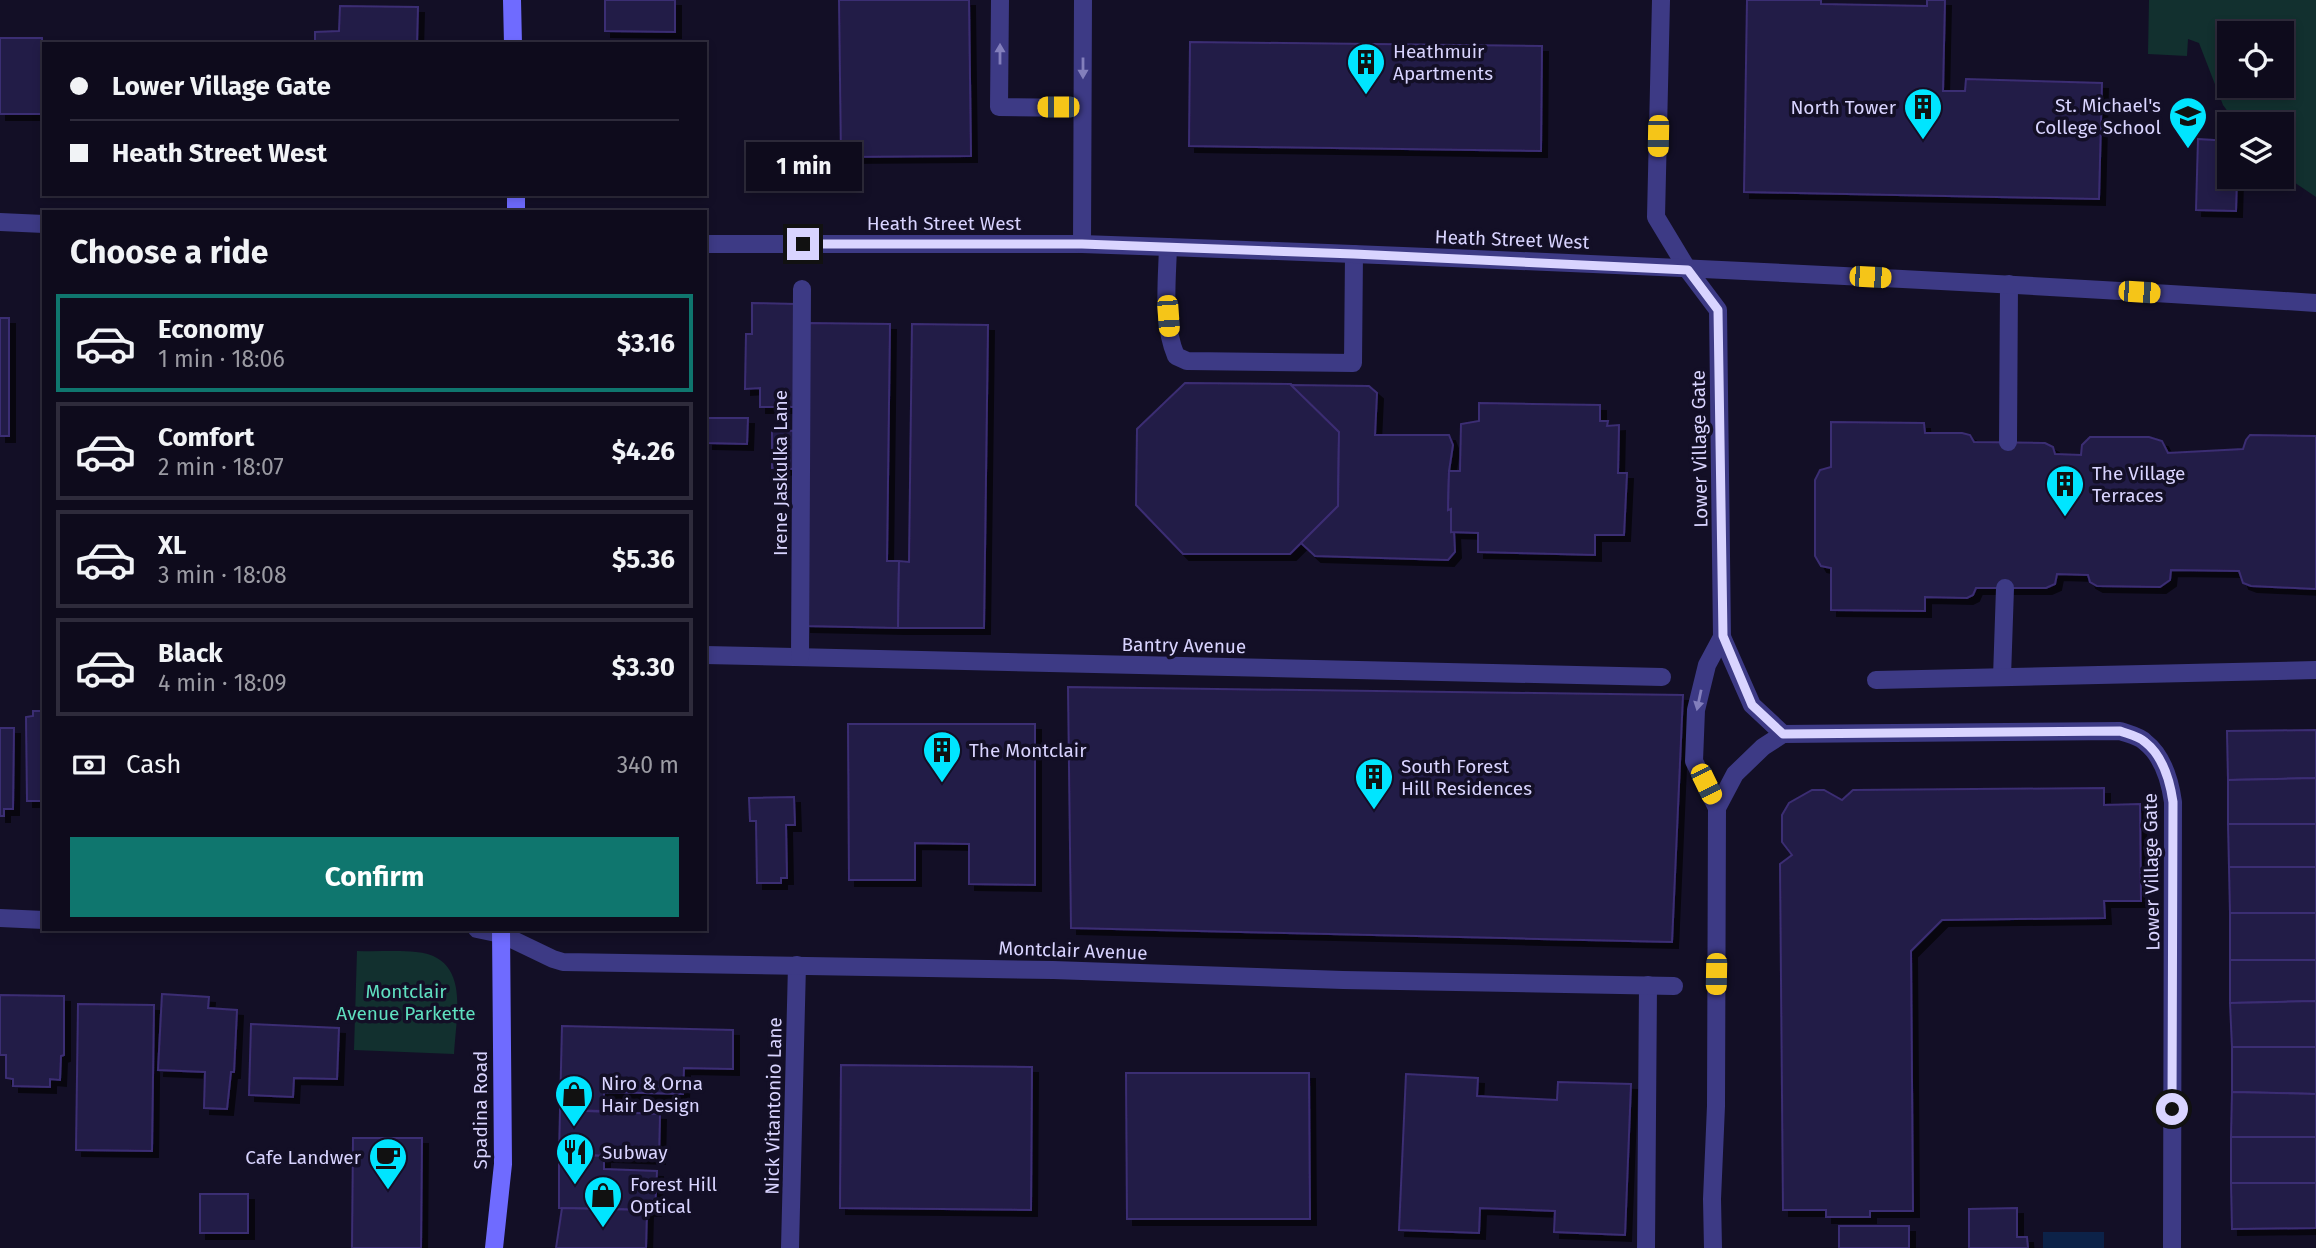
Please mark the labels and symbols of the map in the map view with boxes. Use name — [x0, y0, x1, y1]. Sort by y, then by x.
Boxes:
place label: Heathmuir Apartments — [1393, 40, 1493, 85]
building icon: Heathmuir Apartments — [1345, 41, 1387, 96]
one-way arrow — [994, 42, 1006, 64]
one-way arrow — [1077, 57, 1088, 79]
building icon: North Tower — [1902, 86, 1944, 141]
place label: St. Michael's College School — [2035, 94, 2161, 139]
school or university icon: St. Michael's College School — [2167, 95, 2209, 150]
place label: North Tower — [1790, 96, 1897, 119]
car — [1038, 97, 1080, 118]
car — [1648, 115, 1669, 157]
callout: 1 min — [745, 142, 861, 191]
street label: Heath Street West — [867, 212, 1021, 235]
street label: Heath Street West — [1434, 225, 1590, 254]
route end — [787, 228, 819, 260]
car — [1849, 265, 1892, 289]
car — [2118, 280, 2161, 304]
car — [1157, 294, 1180, 338]
street label: Lower Village Gate — [1687, 370, 1712, 528]
street label: Irene Jaskulka Lane — [769, 390, 792, 556]
place label: The Village Terraces — [2092, 462, 2185, 507]
building icon: The Village Terraces — [2044, 463, 2086, 518]
street label: Bantry Avenue — [1121, 633, 1247, 658]
one-way arrow — [1693, 689, 1704, 711]
building icon: The Montclair — [921, 729, 963, 784]
place label: The Montclair — [969, 739, 1087, 762]
place label: South Forest Hill Residences — [1401, 755, 1532, 800]
building icon: South Forest Hill Residences — [1353, 756, 1395, 811]
car — [1688, 761, 1725, 807]
street label: Lower Village Gate — [2139, 793, 2164, 951]
street label: Montclair Avenue — [998, 936, 1148, 965]
car — [1706, 953, 1727, 995]
park label: Montclair Avenue Parkette — [336, 980, 476, 1025]
street label: Nick Vitantonio Lane — [760, 1017, 787, 1195]
street label: Spadina Road — [469, 1051, 492, 1169]
place label: Niro & Orna Hair Design — [601, 1072, 703, 1117]
shop icon: Niro & Orna Hair Design — [553, 1073, 595, 1128]
route start — [2156, 1093, 2188, 1125]
restaurant icon: Subway — [554, 1131, 596, 1186]
cafe icon: Cafe Landwer — [367, 1136, 409, 1191]
place label: Subway — [602, 1141, 668, 1164]
place label: Cafe Landwer — [245, 1146, 362, 1169]
place label: Forest Hill Optical — [630, 1173, 717, 1218]
shop icon: Forest Hill Optical — [582, 1174, 624, 1229]

